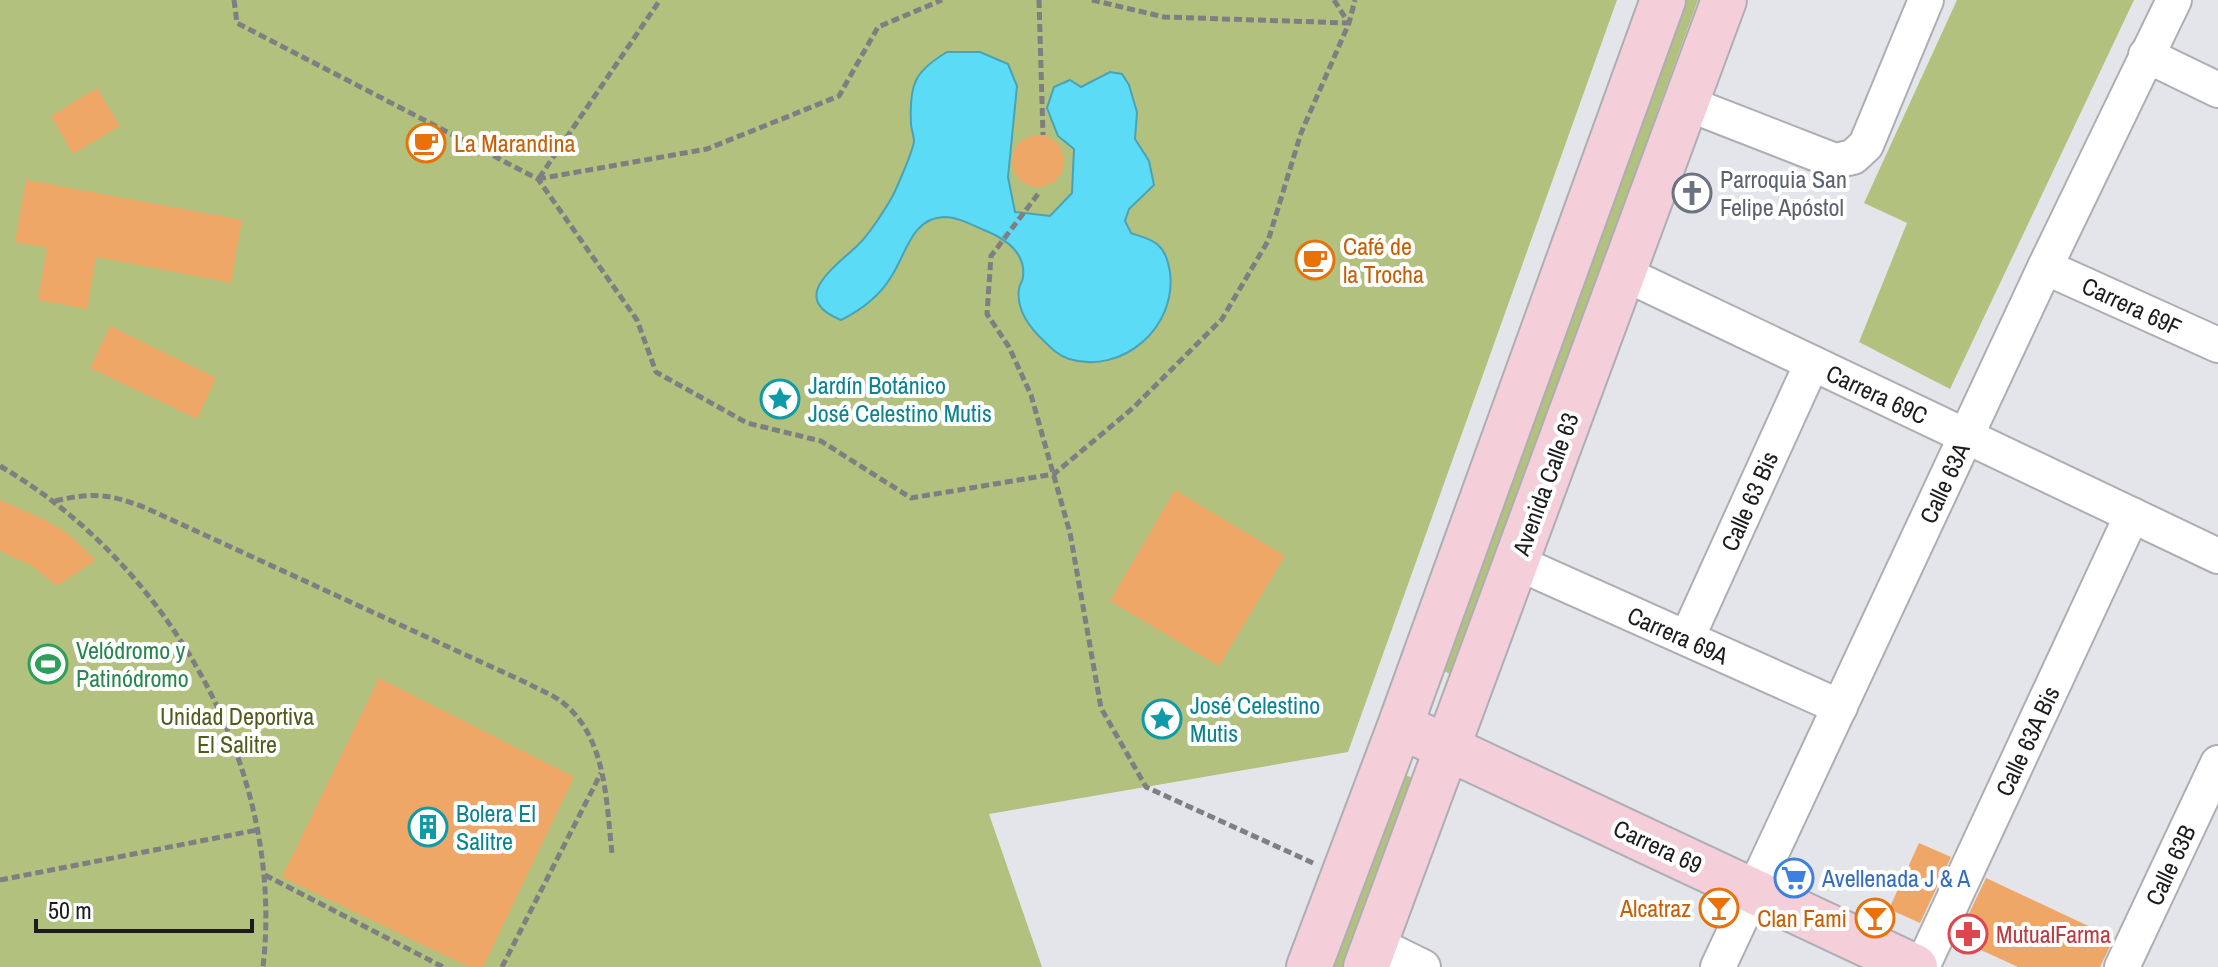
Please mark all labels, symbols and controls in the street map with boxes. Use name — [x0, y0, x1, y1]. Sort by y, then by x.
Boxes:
cafe icon: La Marandina — [405, 122, 447, 164]
place label: La Marandina — [454, 127, 575, 159]
place label: Parroquia San Felipe Apóstol — [1720, 163, 1847, 223]
church icon: Parroquia San Felipe Apóstol — [1671, 172, 1713, 214]
place label: Café de la Trocha — [1343, 230, 1424, 290]
cafe icon: Café de la Trocha — [1294, 239, 1336, 281]
street label: Carrera 69F — [2077, 269, 2187, 343]
street label: Carrera 69C — [1821, 357, 1933, 431]
place label: Jardín Botánico José Celestino Mutis — [808, 369, 992, 429]
place icon: Jardín Botánico José Celestino Mutis — [759, 378, 801, 420]
street label: Avenida Calle 63 — [1504, 408, 1586, 561]
street label: Calle 63A — [1911, 437, 1977, 528]
street label: Calle 63 Bis — [1713, 446, 1785, 556]
street label: Carrera 69A — [1623, 599, 1734, 672]
place label: Velódromo y Patinódromo — [76, 634, 189, 694]
sports icon: Velódromo y Patinódromo — [27, 643, 69, 685]
street label: Calle 63A Bis — [1988, 681, 2066, 801]
place label: José Celestino Mutis — [1190, 689, 1320, 749]
place icon: José Celestino Mutis — [1141, 698, 1183, 740]
park label: Unidad Deportiva El Salitre — [160, 700, 314, 760]
place label: Bolera El Salitre — [456, 797, 536, 857]
building icon: Bolera El Salitre — [407, 806, 449, 848]
street label: Carrera 69 — [1609, 812, 1707, 880]
street label: Calle 63B — [2137, 820, 2203, 910]
supermarket icon: Avellenada J & A — [1773, 857, 1815, 899]
place label: Avellenada J & A — [1821, 862, 1971, 894]
scale bar — [36, 883, 252, 933]
bar icon: Alcatraz — [1698, 887, 1740, 929]
place label: Alcatraz — [1619, 892, 1691, 924]
text: 50 m — [48, 894, 92, 926]
bar icon: Clan Fami — [1854, 897, 1896, 939]
place label: Clan Fami — [1757, 902, 1847, 934]
pharmacy icon: MutualFarma — [1947, 913, 1989, 955]
place label: MutualFarma — [1996, 918, 2111, 950]

